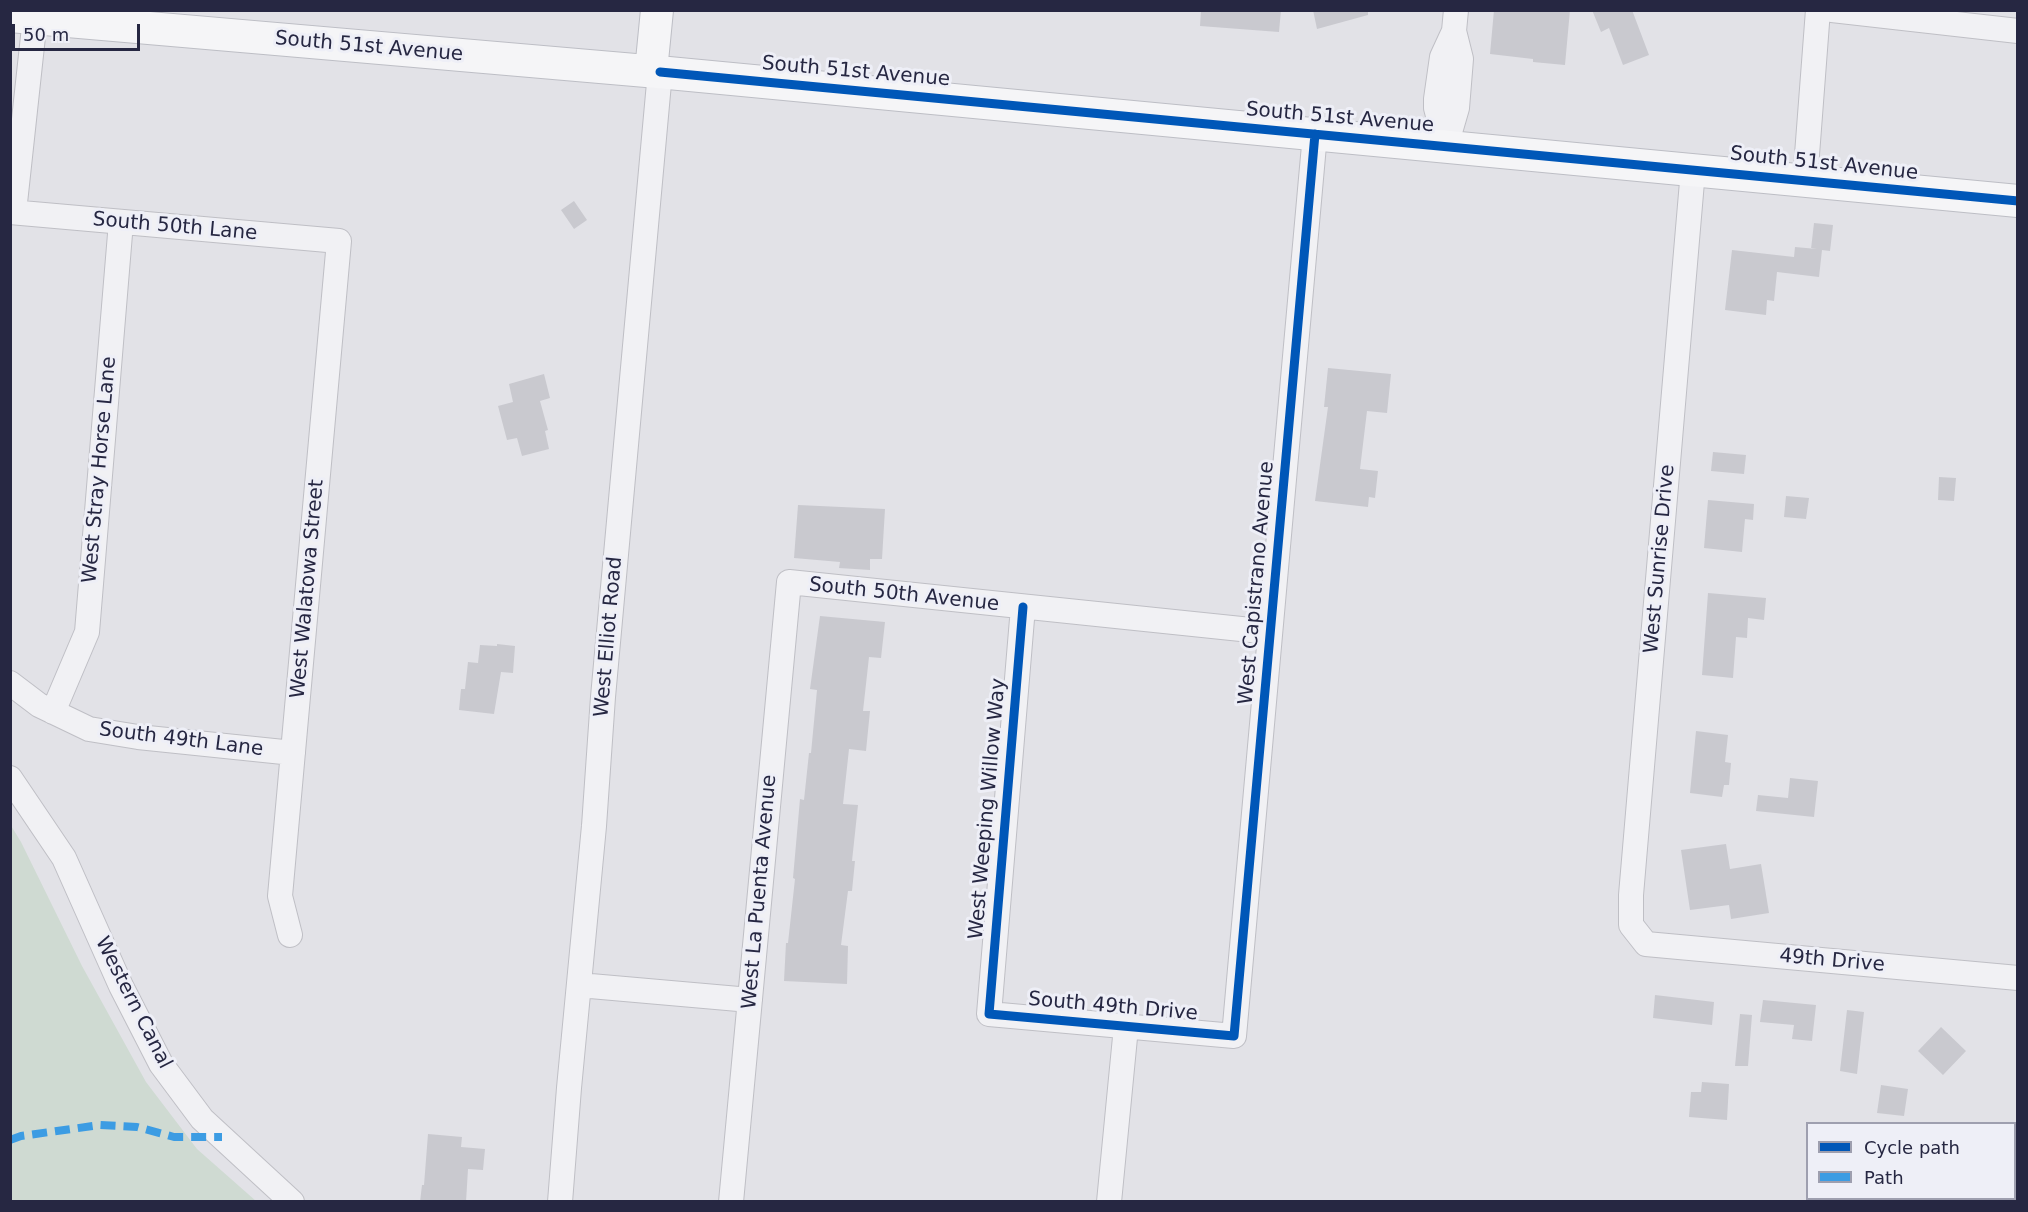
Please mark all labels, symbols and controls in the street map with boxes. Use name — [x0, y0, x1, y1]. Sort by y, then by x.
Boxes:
scale bar — [15, 12, 142, 50]
text: 50 m — [23, 24, 69, 45]
street label: South 51st Avenue — [274, 27, 464, 67]
street label: South 51st Avenue — [761, 52, 951, 92]
street label: South 51st Avenue — [1245, 98, 1435, 138]
street label: South 51st Avenue — [1729, 142, 1919, 186]
street label: South 50th Lane — [92, 208, 258, 246]
street label: West Stray Horse Lane — [78, 356, 122, 584]
street label: West Capistrano Avenue — [1234, 460, 1280, 706]
street label: West Sunrise Drive — [1640, 463, 1680, 655]
street label: West Walatowa Street — [286, 478, 330, 700]
street label: West Elliot Road — [590, 556, 628, 718]
street label: South 50th Avenue — [808, 573, 1000, 617]
street label: West Weeping Willow Way — [965, 677, 1011, 941]
street label: South 49th Lane — [98, 718, 264, 762]
street label: West La Puenta Avenue — [738, 774, 782, 1010]
street label: Western Canal — [89, 933, 177, 1073]
street label: 49th Drive — [1778, 944, 1886, 978]
street label: South 49th Drive — [1027, 988, 1199, 1026]
legend — [1806, 1122, 2016, 1200]
text: Cycle path — [1864, 1137, 1960, 1158]
text: Path — [1864, 1167, 1904, 1188]

